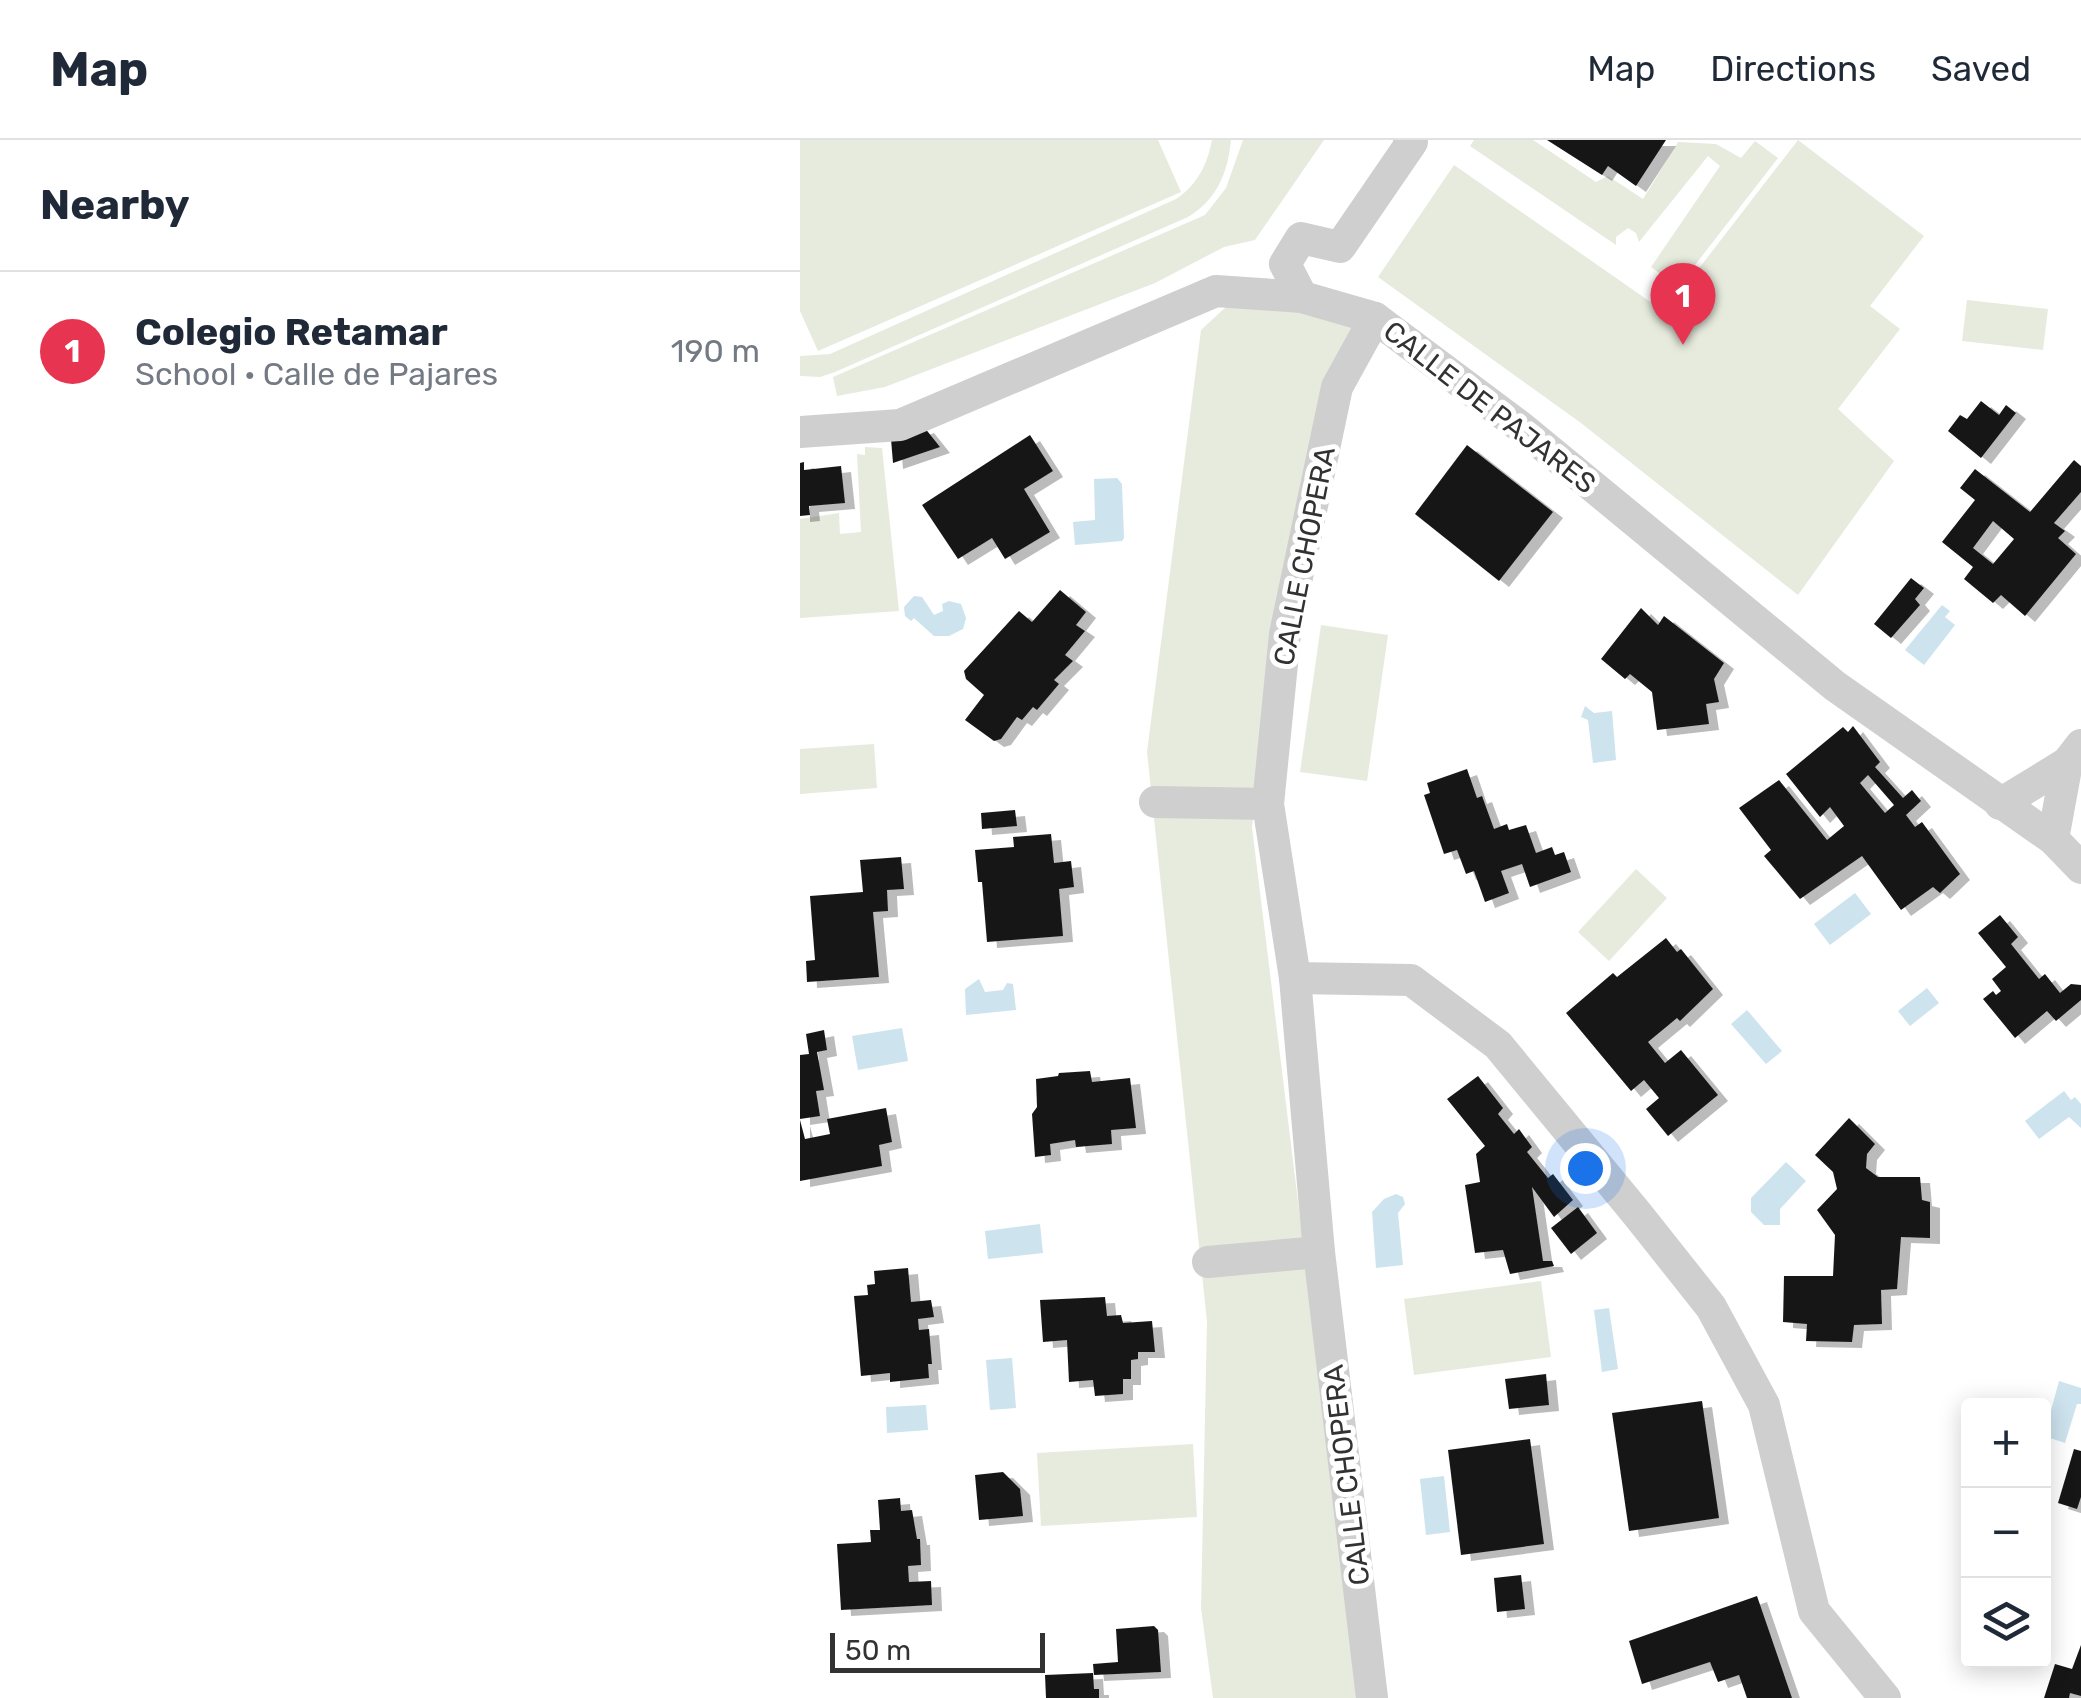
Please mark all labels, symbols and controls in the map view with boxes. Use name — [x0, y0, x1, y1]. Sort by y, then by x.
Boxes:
text: Map — [50, 41, 148, 98]
text: Map — [1587, 48, 1655, 90]
text: Directions — [1710, 48, 1876, 90]
text: Saved — [1931, 48, 2031, 90]
text: Nearby — [40, 180, 190, 230]
pin: 1 — [1650, 262, 1716, 345]
text: Colegio Retamar — [135, 309, 448, 355]
street label: CALLE DE PAJARES — [1377, 314, 1602, 500]
text: 1 — [65, 332, 80, 370]
text: 190 m — [671, 332, 760, 370]
text: School · Calle de Pajares — [135, 355, 498, 393]
street label: CALLE CHOPERA — [1267, 444, 1342, 668]
your location — [1560, 1143, 1611, 1194]
street label: CALLE CHOPERA — [1317, 1362, 1376, 1587]
map controls — [1961, 1398, 2051, 1668]
button: + — [1961, 1398, 2051, 1488]
button: − — [1961, 1488, 2051, 1578]
button: layers — [1961, 1578, 2051, 1668]
scale bar — [830, 1628, 1045, 1672]
text: 50 m — [845, 1634, 911, 1667]

